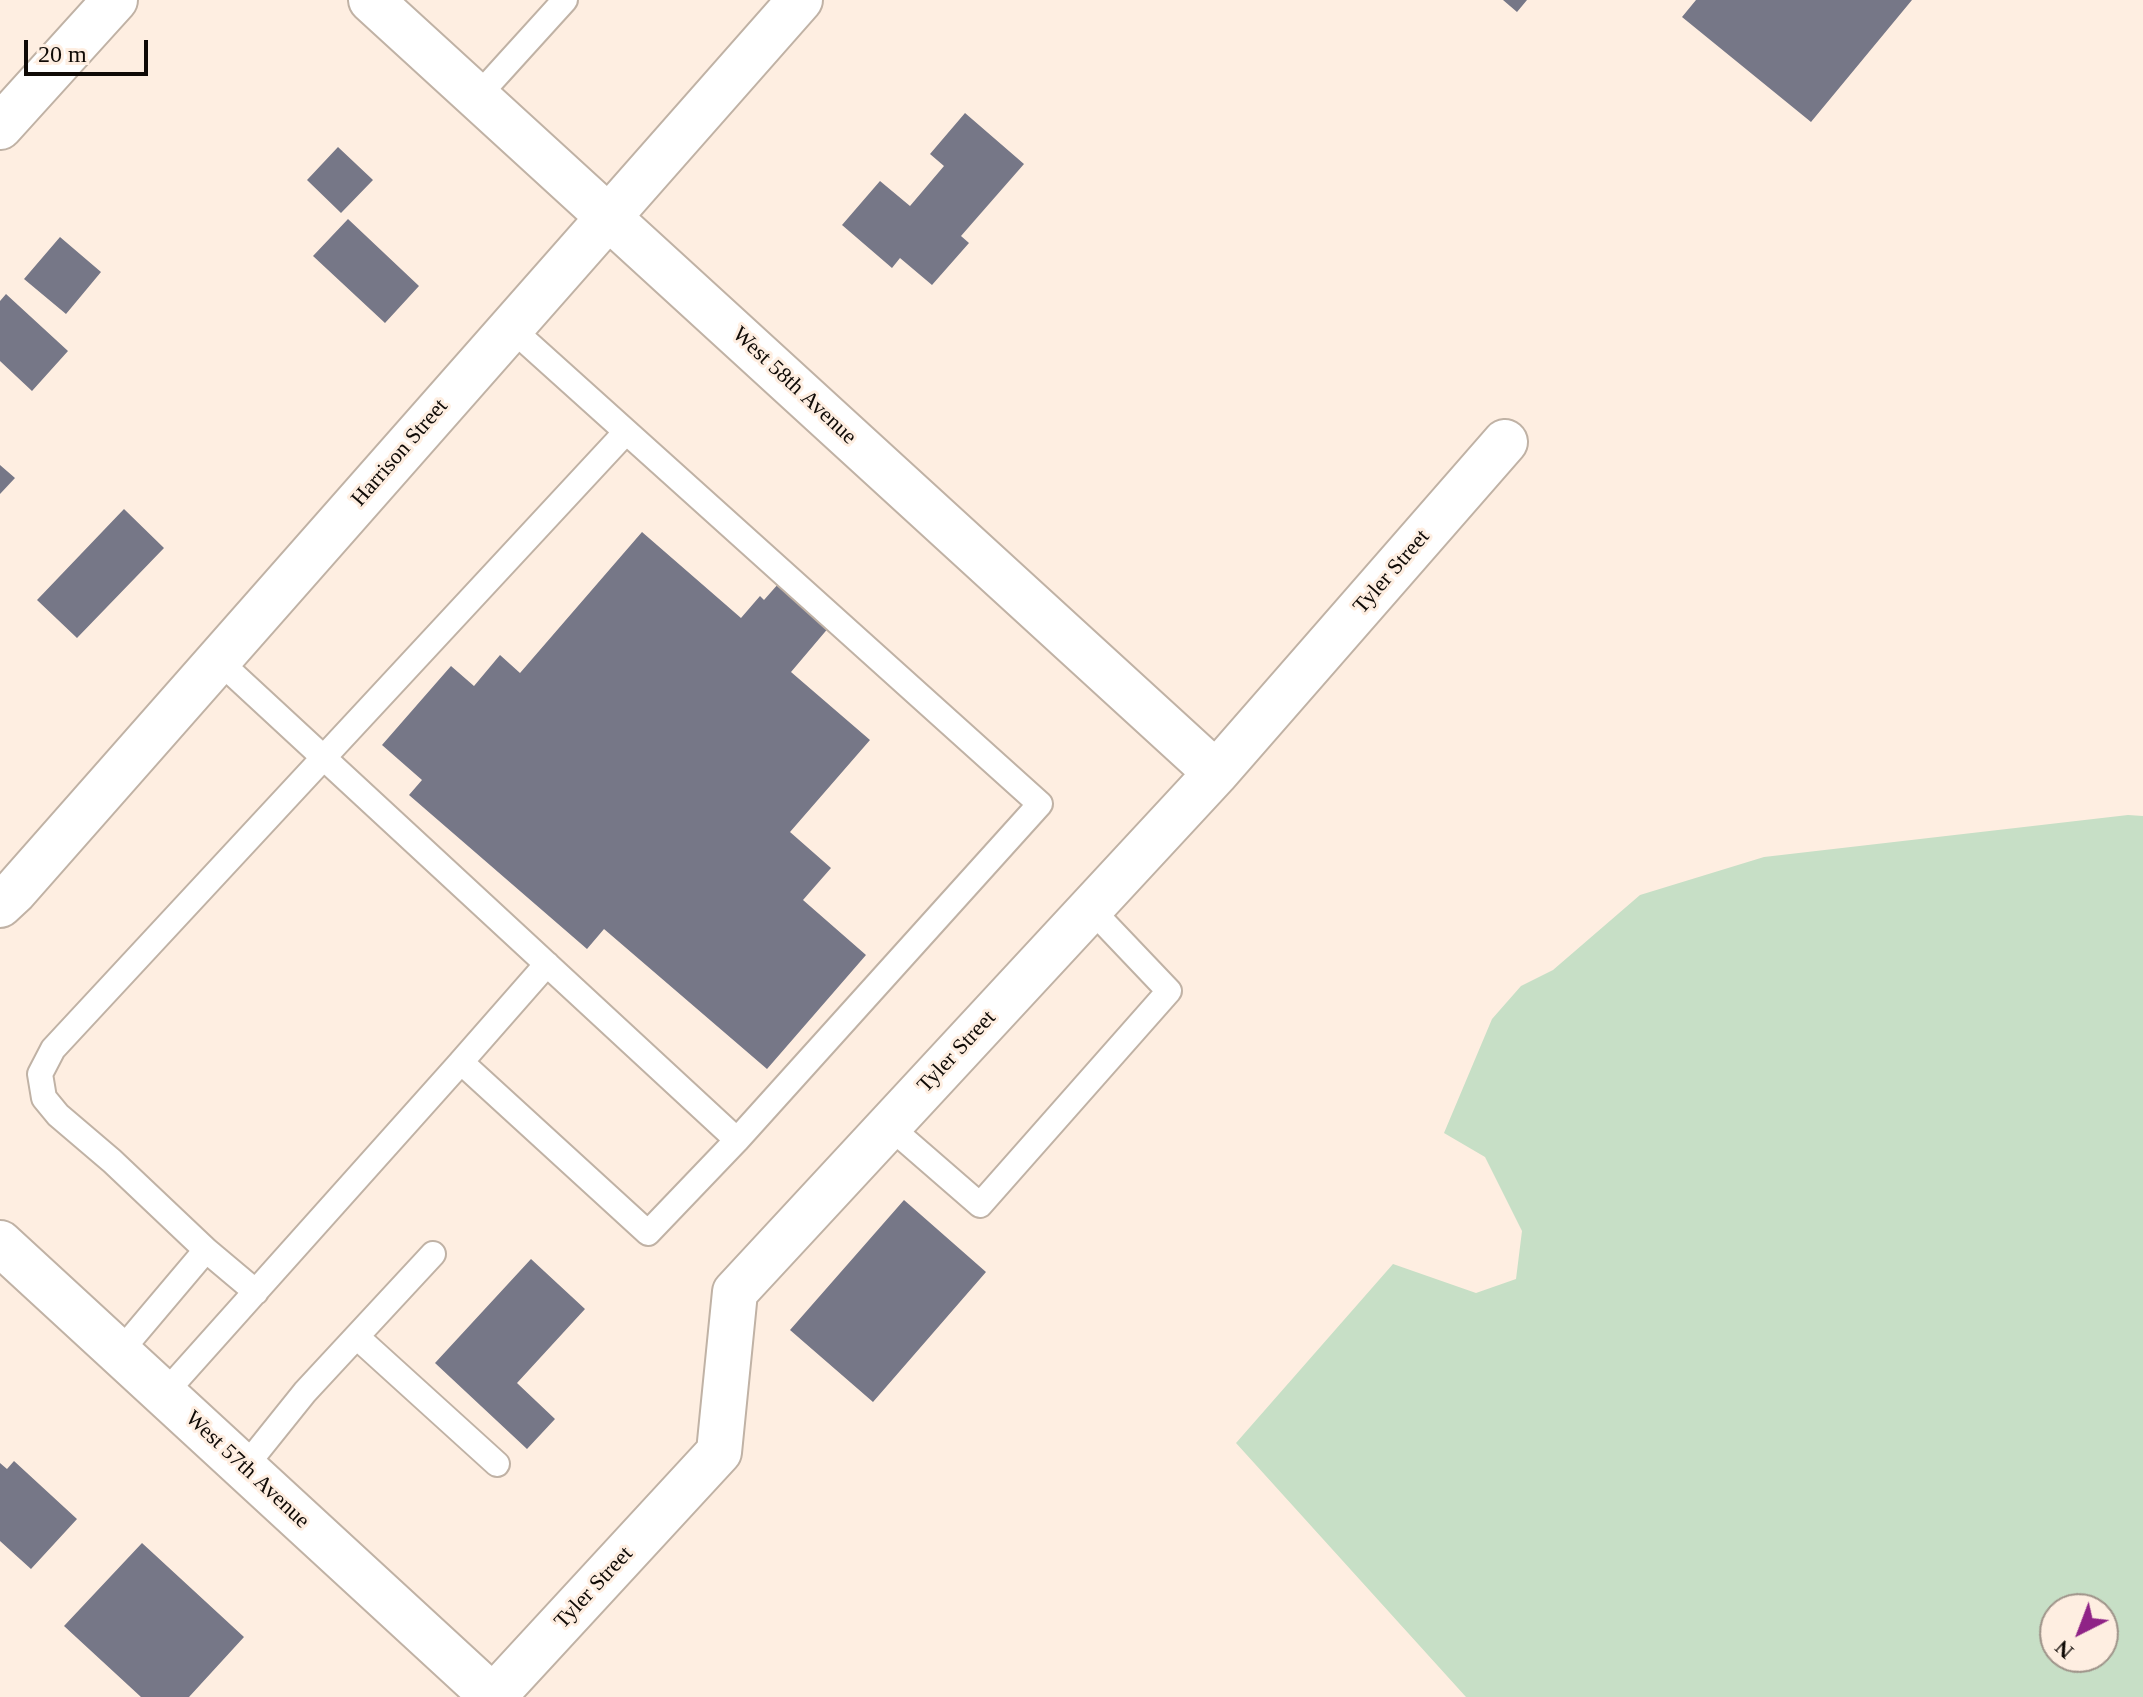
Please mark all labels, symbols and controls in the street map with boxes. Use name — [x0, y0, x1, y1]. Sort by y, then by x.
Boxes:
scale bar — [28, 24, 152, 74]
text: 20 m — [38, 41, 87, 67]
street label: West 58th Avenue — [726, 322, 862, 450]
street label: Harrison Street — [346, 394, 454, 512]
street label: Tyler Street — [1348, 525, 1436, 619]
street label: Tyler Street — [912, 1005, 1002, 1099]
street label: West 57th Avenue — [179, 1406, 315, 1534]
street label: Tyler Street — [549, 1541, 639, 1635]
north arrow — [2039, 1593, 2119, 1673]
text: N — [2050, 1635, 2078, 1664]

